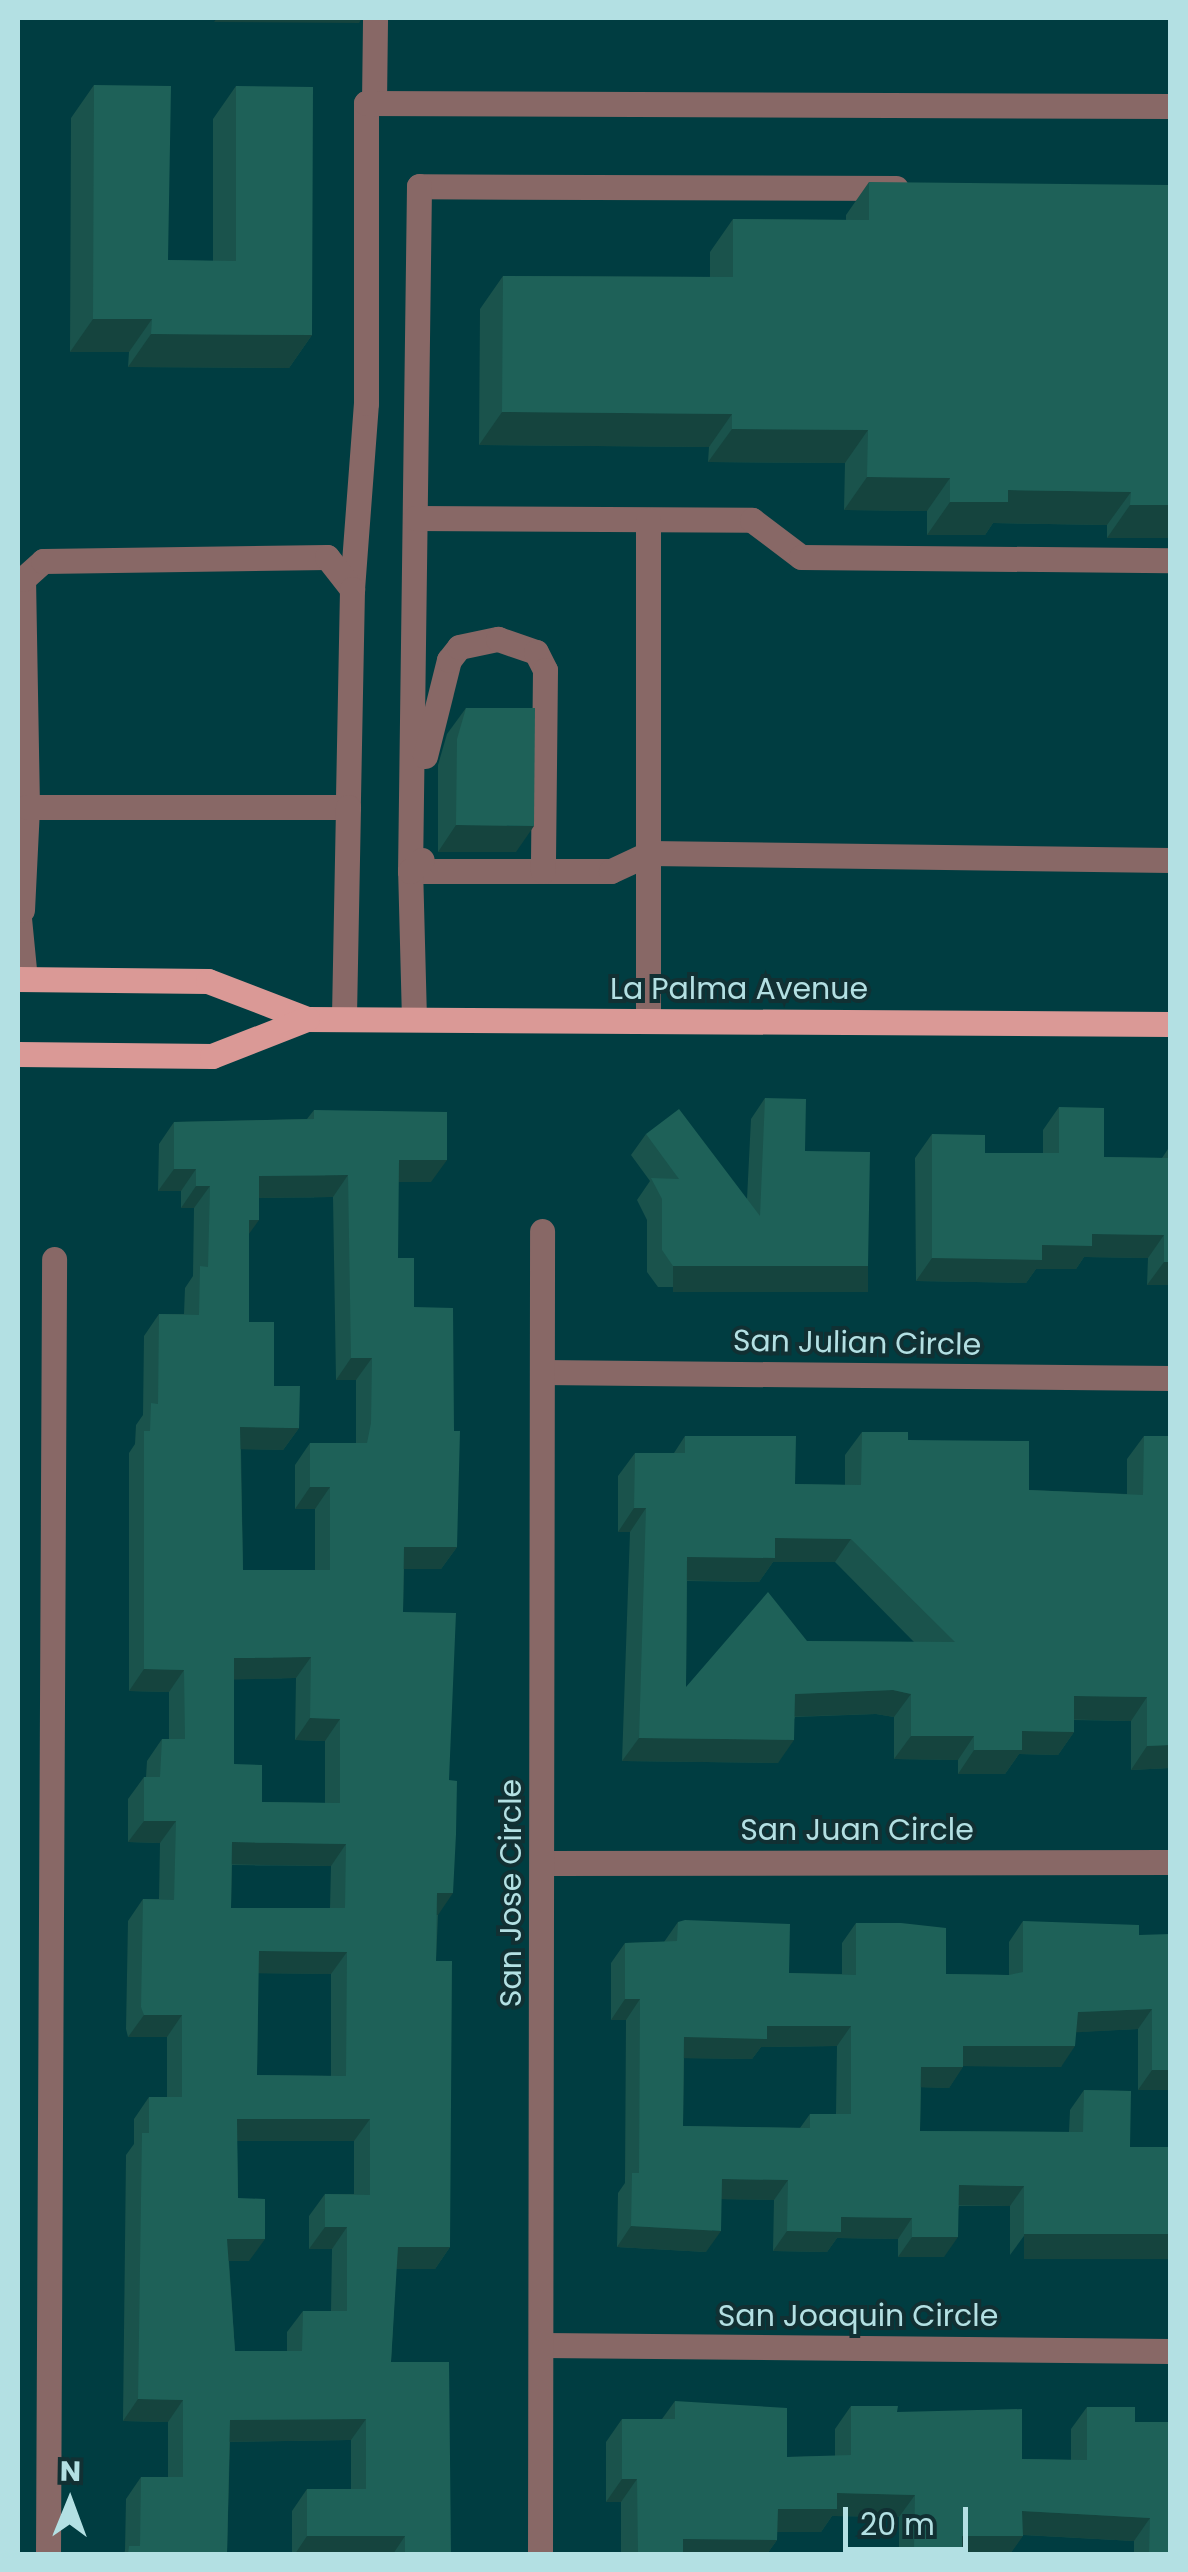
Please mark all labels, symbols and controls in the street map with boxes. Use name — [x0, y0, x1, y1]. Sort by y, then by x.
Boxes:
street label: La Palma Avenue — [610, 971, 868, 1007]
street label: San Julian Circle — [733, 1323, 981, 1363]
street label: San Jose Circle — [493, 1779, 529, 2007]
street label: San Juan Circle — [740, 1812, 974, 1848]
street label: San Joaquin Circle — [718, 2298, 998, 2334]
north arrow — [20, 2452, 120, 2552]
text: N — [60, 2452, 81, 2491]
scale bar — [848, 2487, 973, 2549]
text: 20 m — [860, 2503, 935, 2546]

